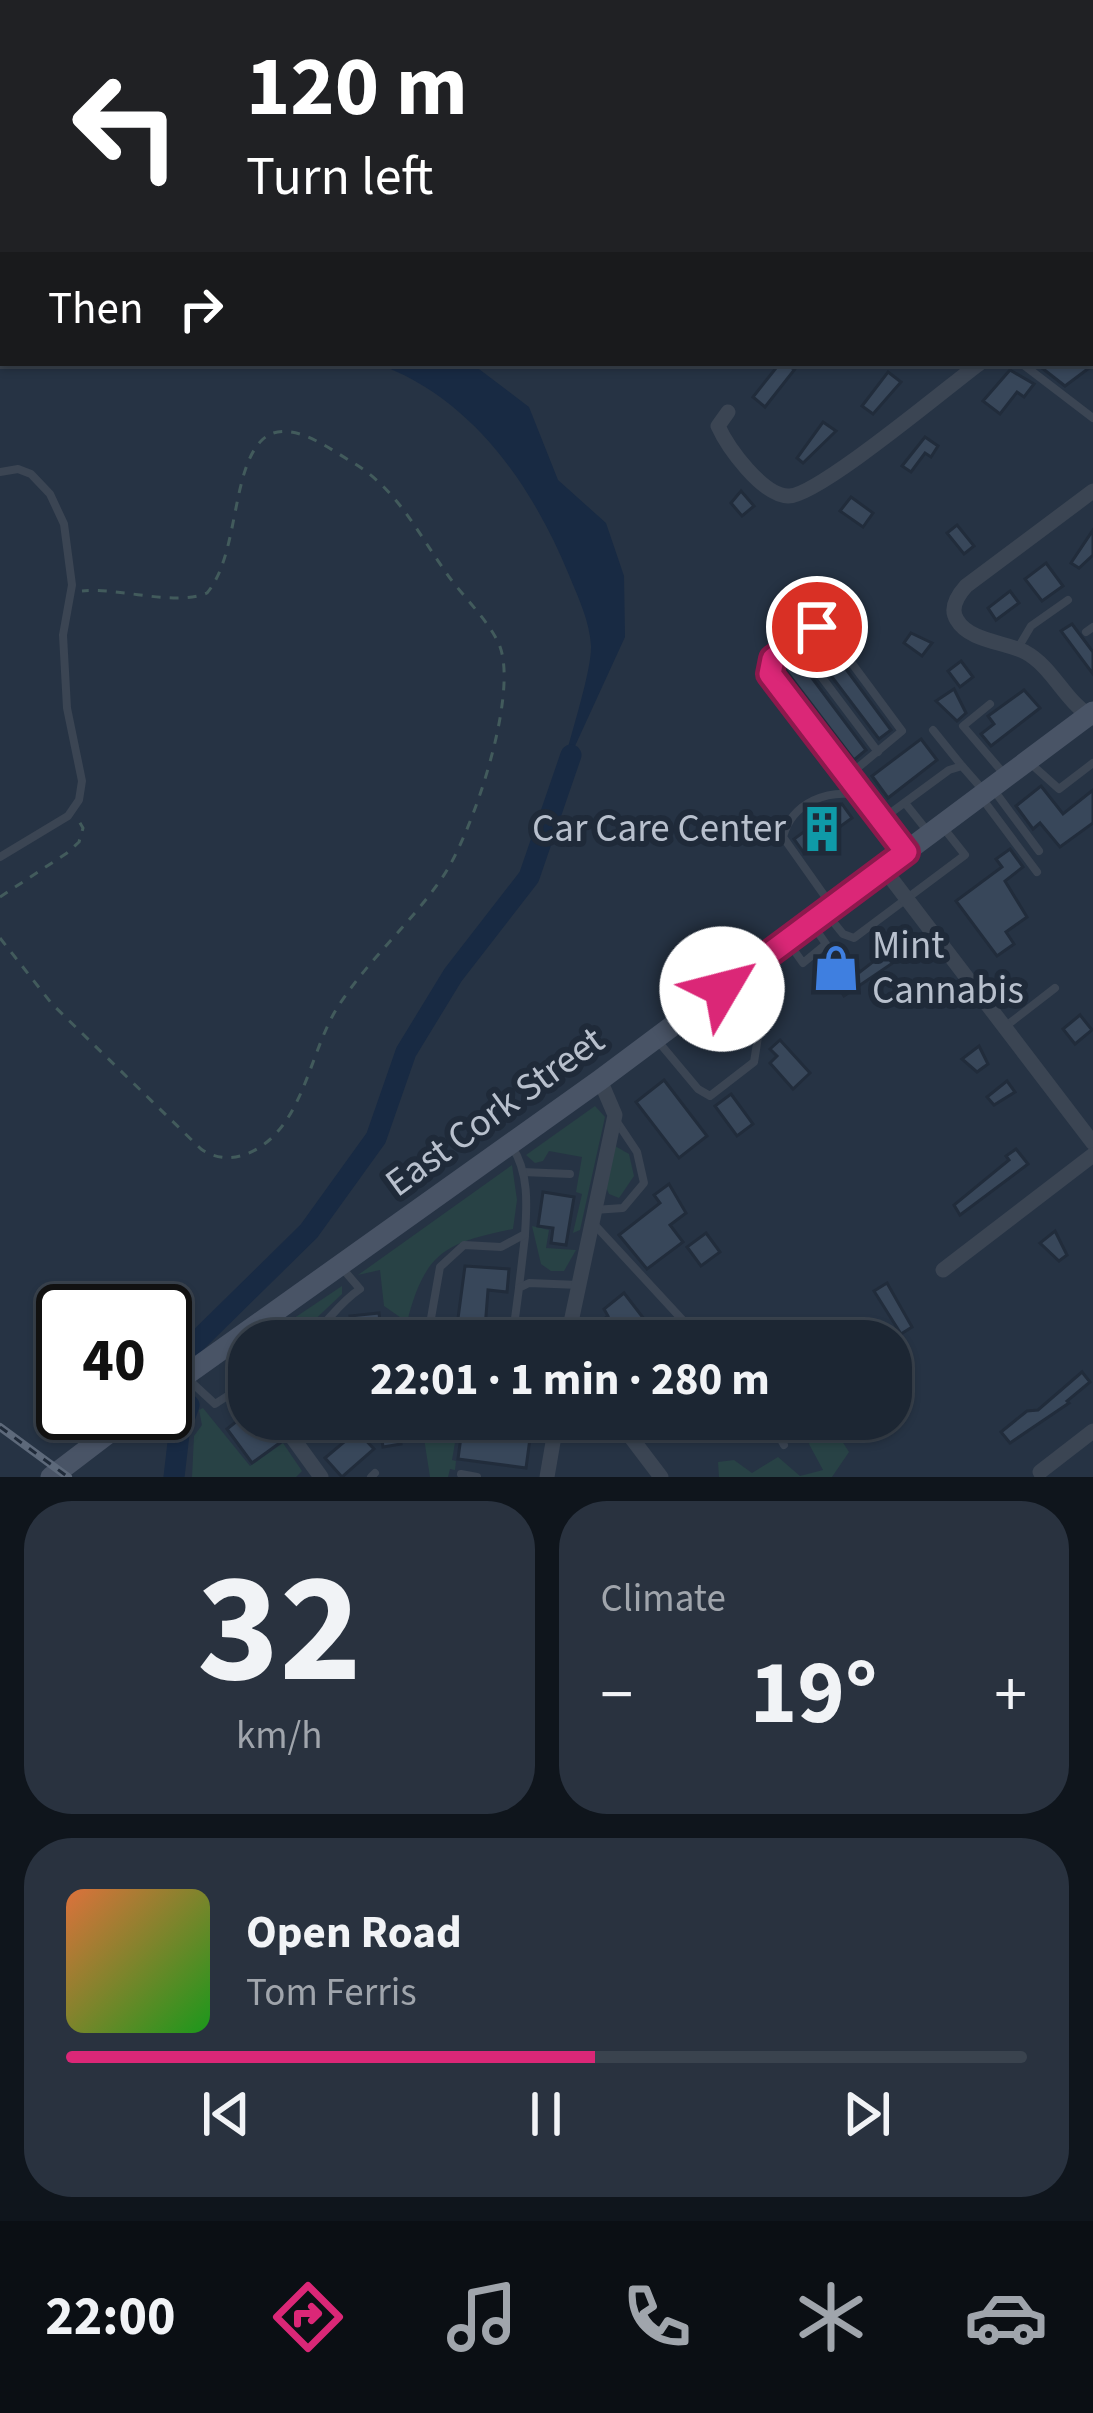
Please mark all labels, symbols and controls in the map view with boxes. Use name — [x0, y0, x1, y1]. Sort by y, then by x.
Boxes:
text: 120 m — [246, 28, 468, 148]
icon: left — [48, 48, 204, 204]
text: Turn left — [246, 139, 433, 216]
icon: right — [168, 276, 234, 342]
text: Then — [48, 277, 144, 341]
pin — [766, 576, 868, 678]
icon: arrive — [784, 594, 850, 660]
place label: Car Care Center — [532, 801, 786, 857]
building icon: Car Care Center — [797, 804, 847, 854]
place label: Mint Cannabis — [872, 918, 1024, 1019]
position arrow — [659, 926, 785, 1052]
shop icon: Mint Cannabis — [811, 943, 861, 993]
street label: East Cork Street — [374, 1013, 616, 1211]
speed limit sign: 40 — [36, 1284, 192, 1440]
text: 22:01 · 1 min · 280 m — [370, 1348, 770, 1412]
text: 32 — [197, 1519, 362, 1741]
text: Climate — [601, 1571, 726, 1627]
text: 19° — [750, 1630, 878, 1758]
text: − — [601, 1648, 633, 1742]
text: + — [994, 1648, 1027, 1742]
text: km/h — [236, 1708, 323, 1764]
text: Open Road — [246, 1901, 462, 1965]
text: Tom Ferris — [246, 1965, 417, 2021]
icon: previous — [193, 2081, 259, 2147]
icon: pause — [513, 2081, 579, 2147]
icon: next — [834, 2081, 900, 2147]
icon: directions — [266, 2275, 350, 2359]
icon: music — [440, 2275, 524, 2359]
icon: phone — [615, 2275, 699, 2359]
icon: climate — [789, 2275, 873, 2359]
icon: car — [964, 2275, 1048, 2359]
text: 22:00 — [45, 2279, 175, 2356]

